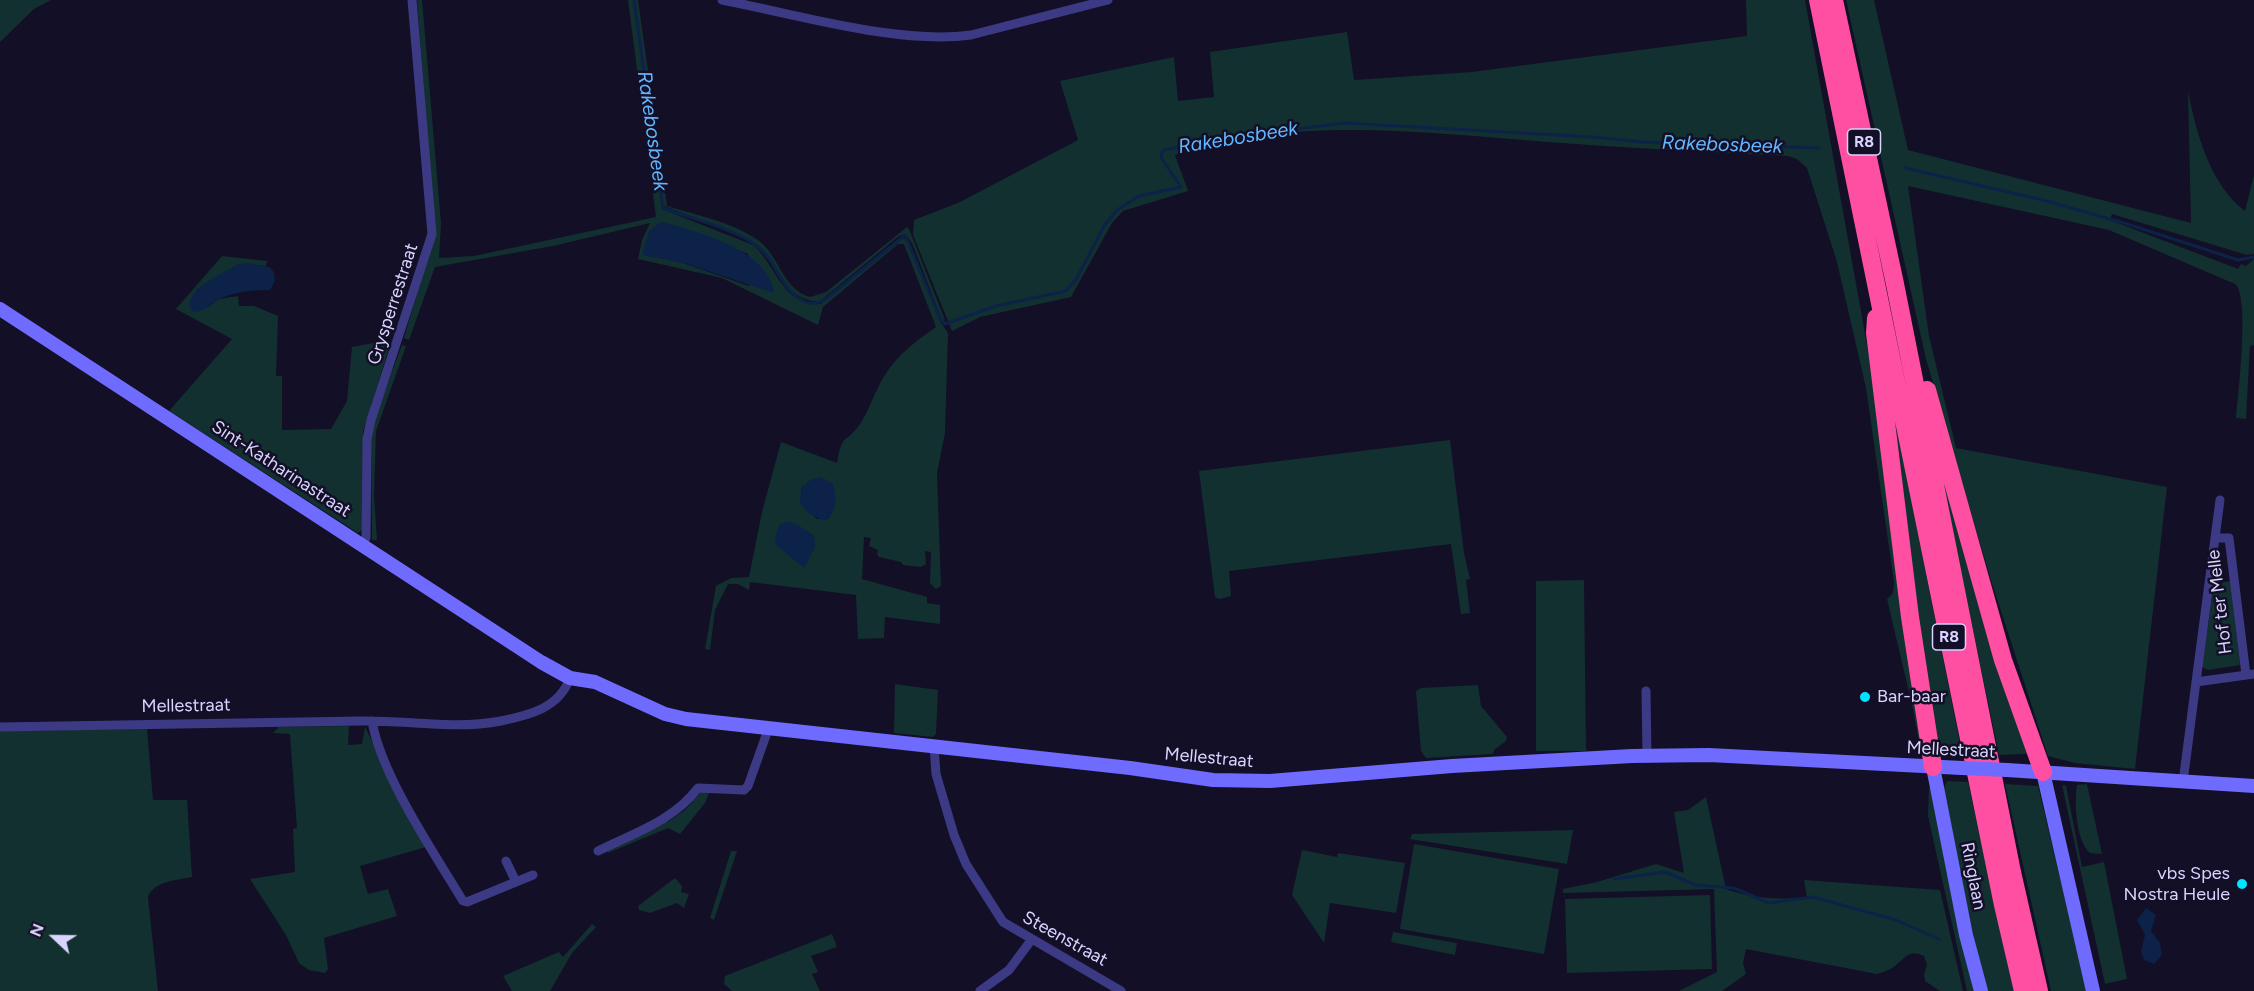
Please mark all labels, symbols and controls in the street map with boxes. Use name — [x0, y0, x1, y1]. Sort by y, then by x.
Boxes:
water label: Rakebosbeek — [632, 70, 672, 192]
water label: Rakebosbeek — [1176, 117, 1300, 159]
road number: R8 — [1848, 129, 1880, 155]
water label: Rakebosbeek — [1661, 131, 1783, 159]
street label: Grysperrestraat — [363, 240, 423, 368]
street label: Sint-Katharinastraat — [207, 416, 355, 522]
street label: Hof ter Melle — [2203, 549, 2237, 655]
road number: R8 — [1932, 624, 1966, 650]
place label: Bar-baar — [1877, 686, 1946, 708]
marker: Bar-baar — [1858, 690, 1872, 704]
street label: Mellestraat — [141, 694, 231, 718]
street label: Mellestraat — [1906, 737, 1996, 763]
street label: Mellestraat — [1164, 743, 1254, 773]
street label: Ringlaan — [1956, 840, 1990, 912]
place label: vbs Spes Nostra Heule — [2124, 863, 2230, 906]
marker: vbs Spes Nostra Heule — [2235, 877, 2249, 891]
north arrow — [24, 907, 84, 967]
street label: Steenstraat — [1019, 907, 1111, 971]
text: N — [26, 921, 48, 939]

